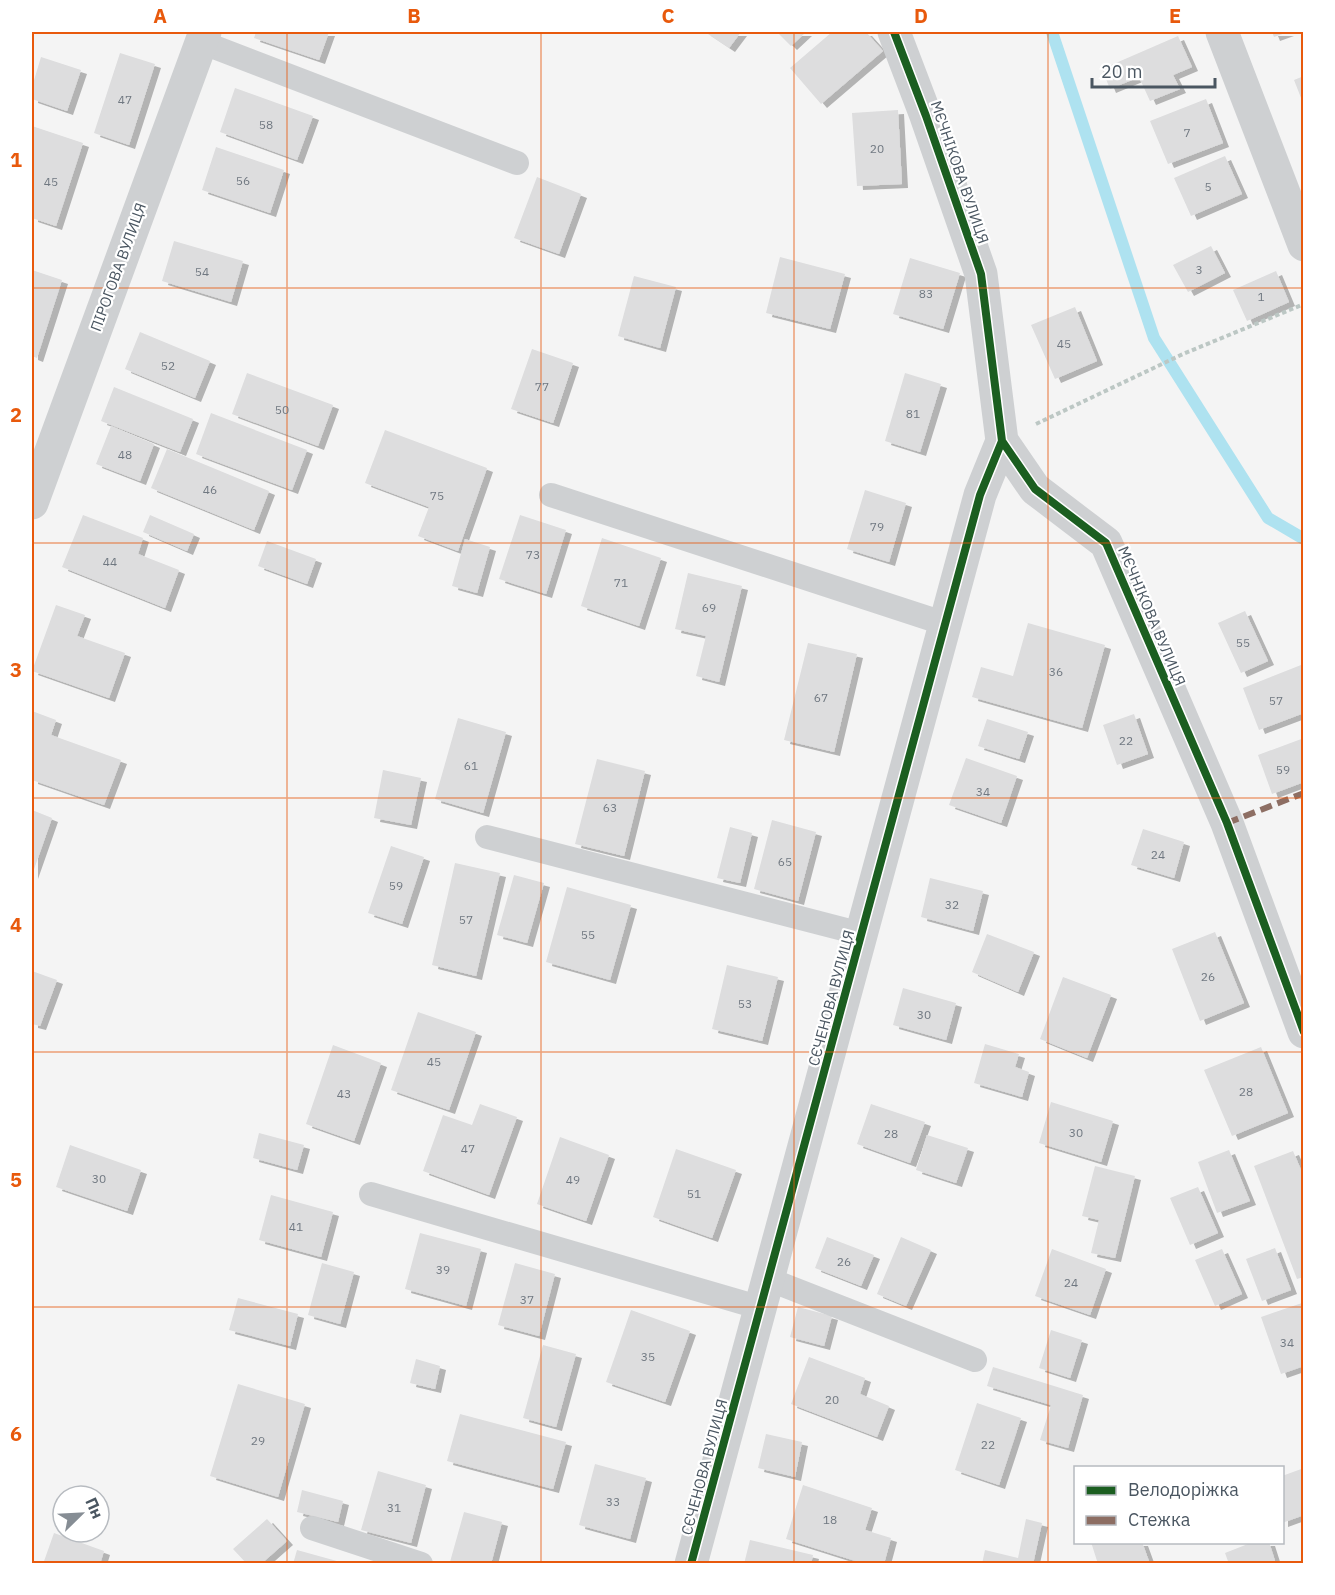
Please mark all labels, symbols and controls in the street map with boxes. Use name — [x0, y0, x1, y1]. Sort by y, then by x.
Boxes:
text: A — [153, 2, 167, 29]
text: B — [407, 2, 421, 29]
text: C — [661, 2, 675, 29]
text: D — [914, 2, 928, 29]
text: E — [1169, 2, 1181, 29]
scale bar — [1092, 51, 1215, 89]
text: 20 m — [1101, 60, 1143, 83]
house number: 47 — [118, 92, 132, 107]
street label: МЄЧНІКОВА ВУЛИЦЯ — [927, 98, 993, 246]
house number: 58 — [259, 117, 273, 132]
house number: 7 — [1183, 125, 1191, 140]
house number: 20 — [870, 141, 884, 156]
text: 1 — [10, 146, 22, 173]
house number: 56 — [236, 173, 250, 188]
house number: 45 — [44, 174, 58, 189]
house number: 5 — [1204, 179, 1212, 194]
street label: ПІРОГОВА ВУЛИЦЯ — [86, 200, 150, 334]
house number: 3 — [1195, 262, 1203, 277]
house number: 54 — [195, 264, 209, 279]
house number: 83 — [919, 286, 933, 301]
house number: 1 — [1257, 289, 1265, 304]
house number: 45 — [1057, 336, 1071, 351]
house number: 52 — [161, 358, 175, 373]
house number: 77 — [535, 379, 549, 394]
text: 2 — [10, 401, 22, 428]
house number: 50 — [275, 402, 289, 417]
house number: 81 — [906, 406, 920, 421]
house number: 48 — [118, 447, 132, 462]
house number: 46 — [203, 482, 217, 497]
house number: 75 — [430, 488, 444, 503]
house number: 79 — [870, 519, 884, 534]
street label: МЄЧНІКОВА ВУЛИЦЯ — [1114, 543, 1190, 689]
house number: 73 — [526, 547, 540, 562]
house number: 44 — [103, 554, 117, 569]
house number: 71 — [614, 575, 628, 590]
house number: 69 — [702, 600, 716, 615]
house number: 55 — [1236, 635, 1250, 650]
text: 3 — [10, 656, 22, 683]
house number: 36 — [1049, 664, 1063, 679]
house number: 67 — [814, 690, 828, 705]
house number: 57 — [1269, 693, 1283, 708]
house number: 22 — [1119, 733, 1133, 748]
house number: 61 — [464, 758, 478, 773]
house number: 59 — [1276, 762, 1290, 777]
house number: 34 — [976, 784, 990, 799]
house number: 63 — [603, 800, 617, 815]
house number: 24 — [1151, 847, 1165, 862]
house number: 65 — [778, 854, 792, 869]
house number: 59 — [389, 878, 403, 893]
house number: 32 — [945, 897, 959, 912]
text: 4 — [10, 911, 22, 938]
house number: 57 — [459, 912, 473, 927]
house number: 55 — [581, 927, 595, 942]
street label: СЄЧЕНОВА ВУЛИЦЯ — [804, 928, 858, 1068]
house number: 26 — [1201, 969, 1215, 984]
house number: 53 — [738, 996, 752, 1011]
house number: 30 — [917, 1007, 931, 1022]
house number: 45 — [427, 1054, 441, 1069]
house number: 28 — [1239, 1084, 1253, 1099]
house number: 43 — [337, 1086, 351, 1101]
house number: 30 — [1069, 1125, 1083, 1140]
house number: 28 — [884, 1126, 898, 1141]
house number: 47 — [461, 1141, 475, 1156]
text: 5 — [10, 1166, 22, 1193]
house number: 30 — [92, 1171, 106, 1186]
house number: 49 — [566, 1172, 580, 1187]
house number: 51 — [687, 1186, 701, 1201]
house number: 41 — [289, 1219, 303, 1234]
house number: 26 — [837, 1254, 851, 1269]
house number: 39 — [436, 1262, 450, 1277]
house number: 24 — [1064, 1275, 1078, 1290]
house number: 37 — [520, 1292, 534, 1307]
house number: 34 — [1280, 1335, 1294, 1350]
house number: 35 — [641, 1349, 655, 1364]
house number: 20 — [825, 1392, 839, 1407]
street label: СЄЧЕНОВА ВУЛИЦЯ — [677, 1397, 731, 1537]
text: 6 — [10, 1420, 22, 1447]
house number: 29 — [251, 1433, 265, 1448]
house number: 22 — [981, 1437, 995, 1452]
legend — [1074, 1466, 1284, 1544]
text: Велодоріжка — [1128, 1478, 1239, 1501]
north arrow — [51, 1484, 111, 1544]
text: Пн — [81, 1494, 108, 1522]
house number: 33 — [606, 1494, 620, 1509]
house number: 31 — [387, 1500, 401, 1515]
text: Стежка — [1128, 1508, 1191, 1531]
house number: 18 — [823, 1512, 837, 1527]

